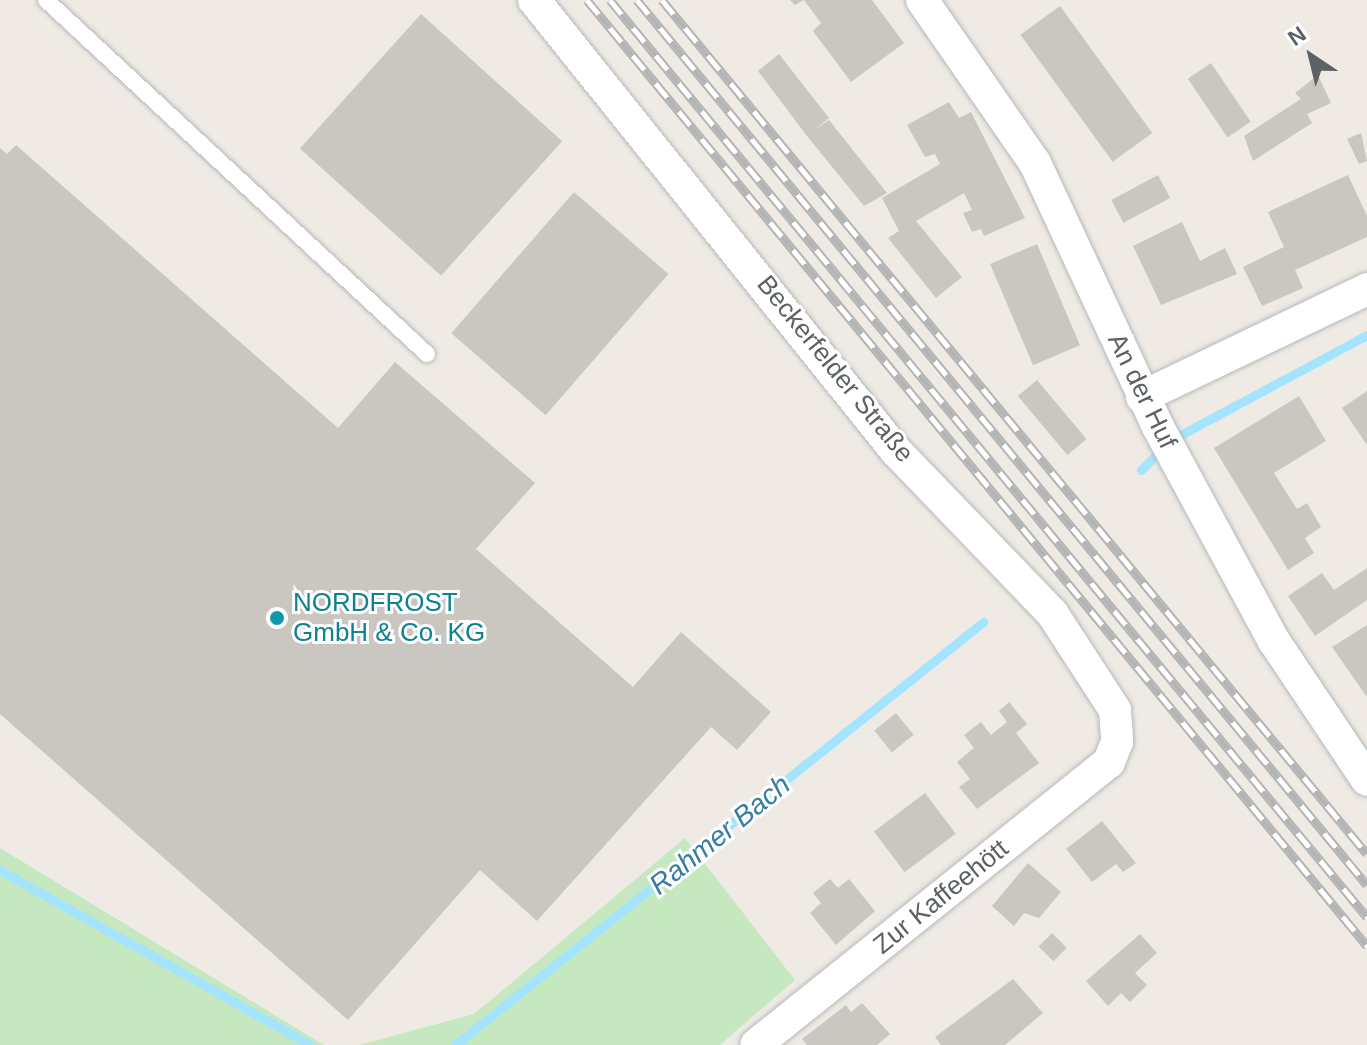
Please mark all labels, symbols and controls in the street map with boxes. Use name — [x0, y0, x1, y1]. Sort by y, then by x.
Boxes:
north arrow — [1271, 16, 1351, 96]
text: N — [1283, 21, 1311, 51]
street label: Beckerfelder Straße — [750, 269, 920, 469]
street label: An der Huf — [1101, 328, 1183, 454]
place label: NORDFROST GmbH & Co. KG — [293, 587, 485, 648]
marker: NORDFROST GmbH & Co. KG — [268, 609, 286, 627]
water label: Rahmer Bach — [643, 768, 797, 902]
street label: Zur Kaffeehött — [867, 833, 1015, 961]

